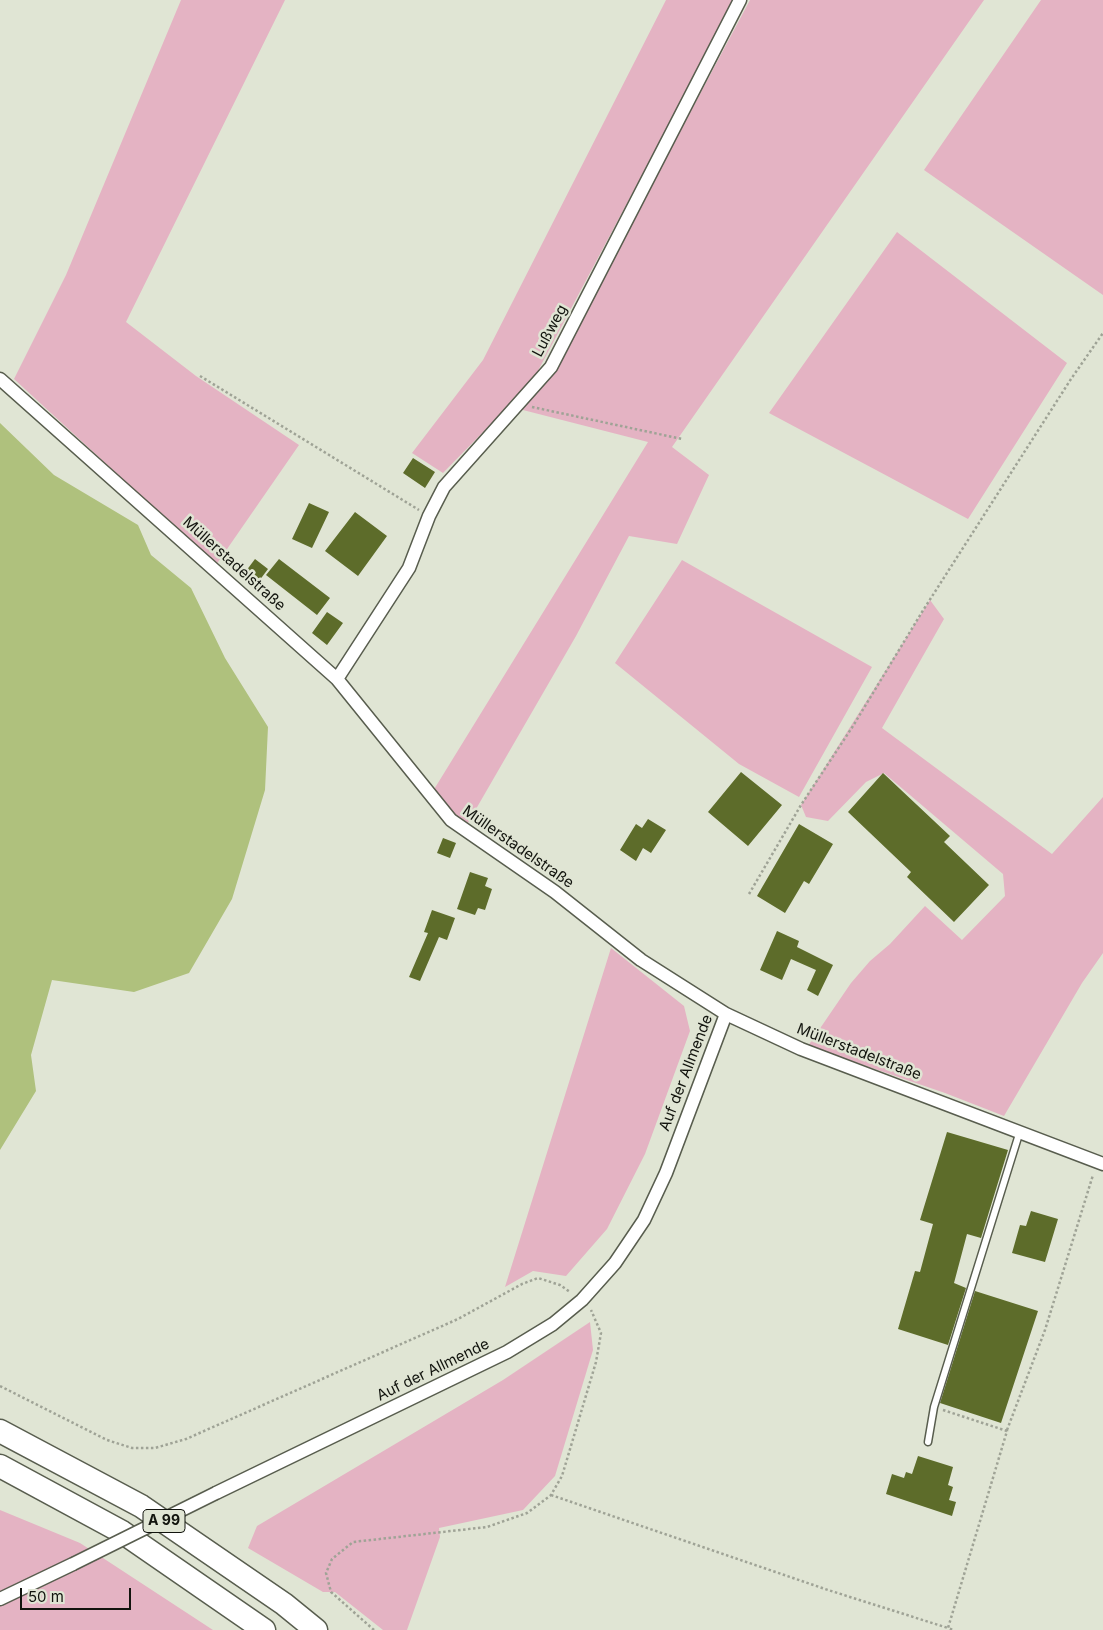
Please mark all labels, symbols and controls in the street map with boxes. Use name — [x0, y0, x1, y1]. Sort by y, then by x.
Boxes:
street label: Lußweg — [529, 302, 571, 360]
street label: Müllerstadelstraße — [179, 513, 289, 615]
street label: Müllerstadelstraße — [459, 802, 577, 892]
street label: Auf der Allmende — [656, 1012, 716, 1134]
street label: Müllerstadelstraße — [794, 1020, 924, 1084]
street label: Auf der Allmende — [374, 1335, 492, 1405]
road number: A 99 — [143, 1510, 185, 1532]
scale bar — [22, 1578, 134, 1610]
text: 50 m — [28, 1587, 64, 1606]

